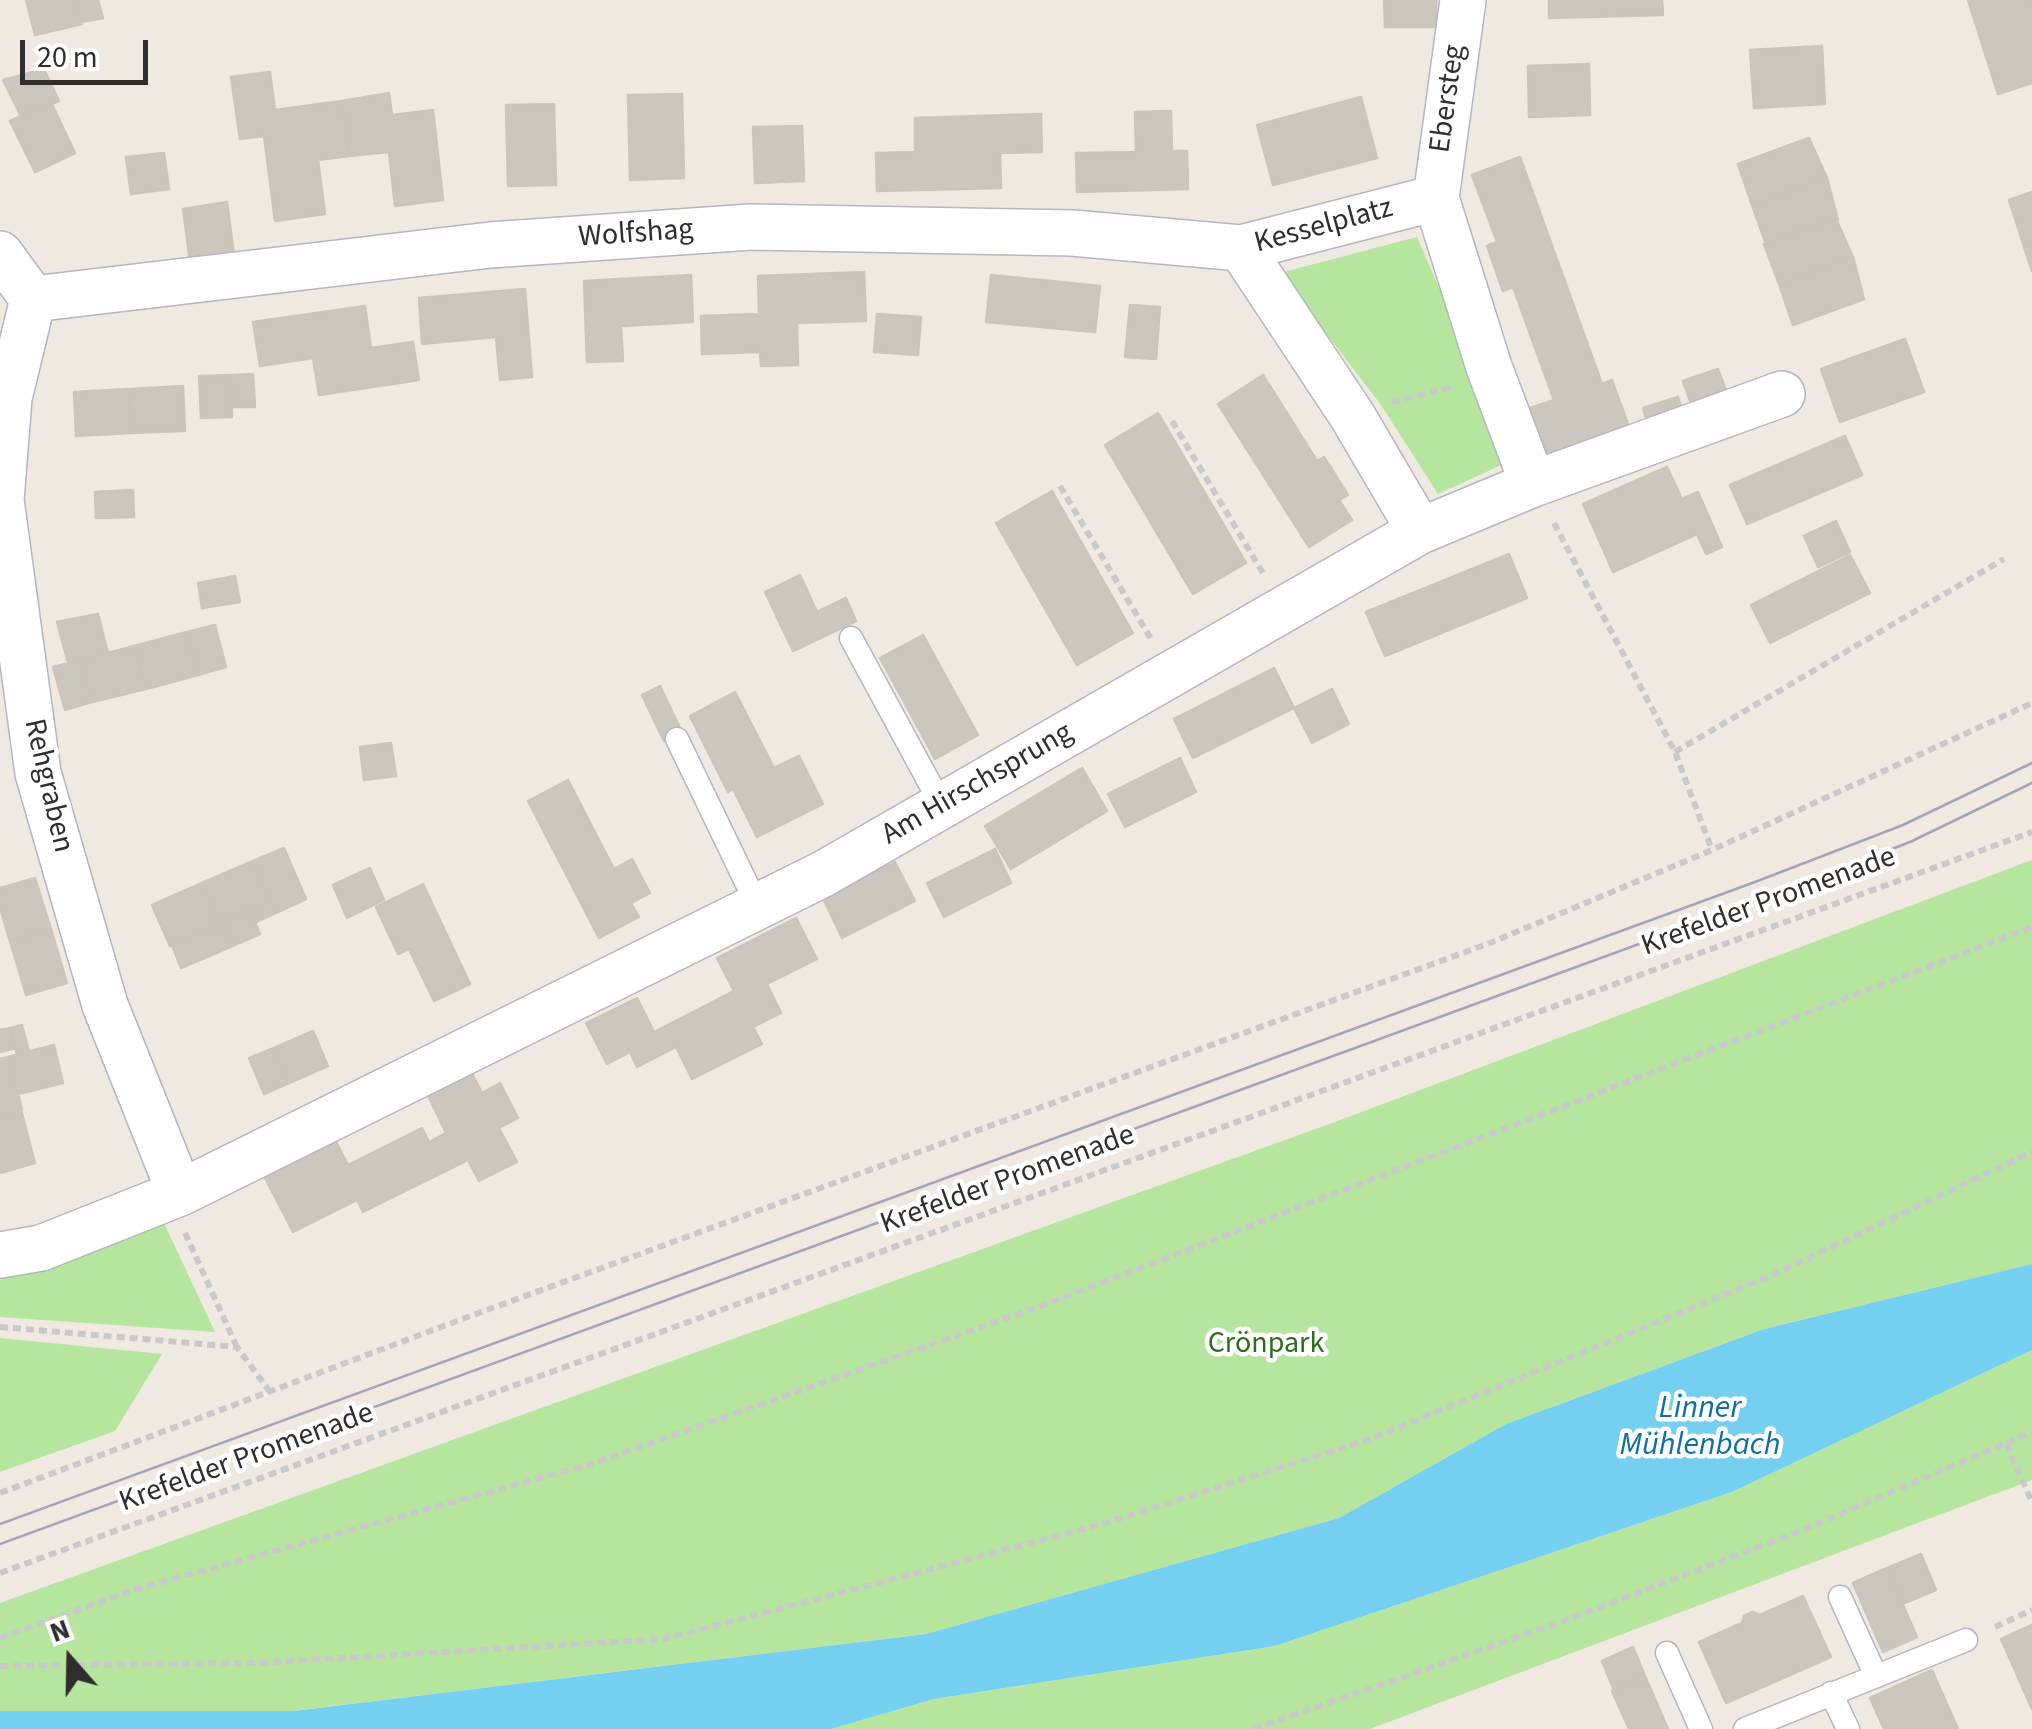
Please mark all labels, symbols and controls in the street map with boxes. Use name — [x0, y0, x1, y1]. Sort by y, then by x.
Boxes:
scale bar — [25, 20, 152, 82]
text: 20 m — [37, 36, 98, 79]
street label: Ebersteg — [1424, 43, 1474, 155]
street label: Kesselplatz — [1251, 191, 1397, 263]
street label: Wolfshag — [577, 213, 695, 257]
street label: Rehgraben — [14, 716, 80, 856]
street label: Am Hirschsprung — [876, 716, 1080, 854]
street label: Krefelder Promenade — [1637, 840, 1901, 966]
street label: Krefelder Promenade — [876, 1118, 1140, 1244]
park label: Crönpark — [1208, 1327, 1324, 1363]
water label: Linner Mühlenbach — [1619, 1391, 1781, 1466]
street label: Krefelder Promenade — [115, 1396, 379, 1522]
north arrow — [20, 1609, 120, 1709]
text: N — [44, 1609, 75, 1653]

